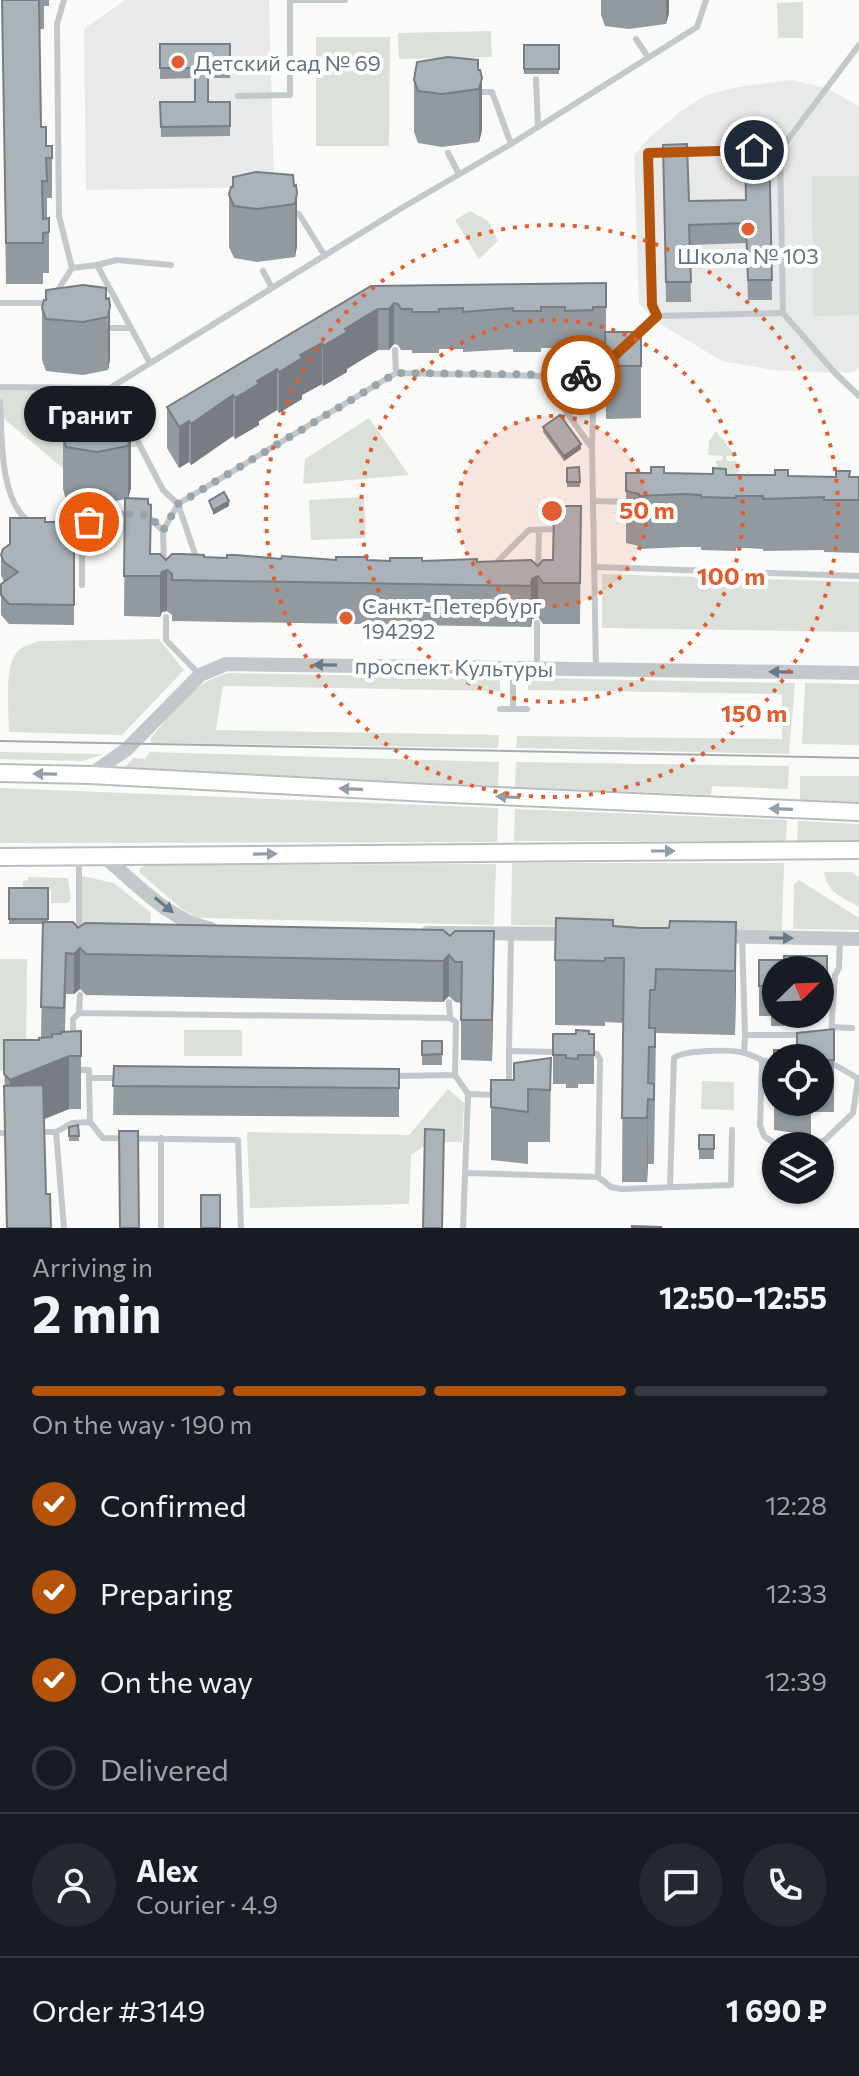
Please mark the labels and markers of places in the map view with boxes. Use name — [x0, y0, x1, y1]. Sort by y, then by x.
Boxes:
place label: Детский сад № 69 — [194, 49, 381, 76]
marker: Детский сад № 69 — [169, 53, 187, 71]
pin — [720, 116, 788, 184]
marker: Школа № 103 — [739, 220, 757, 238]
place label: Школа № 103 — [677, 242, 819, 269]
callout: Гранит — [23, 386, 155, 442]
pin — [55, 488, 123, 556]
centre of rings — [538, 497, 566, 525]
place label: Санкт-Петербург 194292 — [362, 592, 542, 644]
marker: Санкт-Петербург 194292 — [337, 609, 355, 627]

